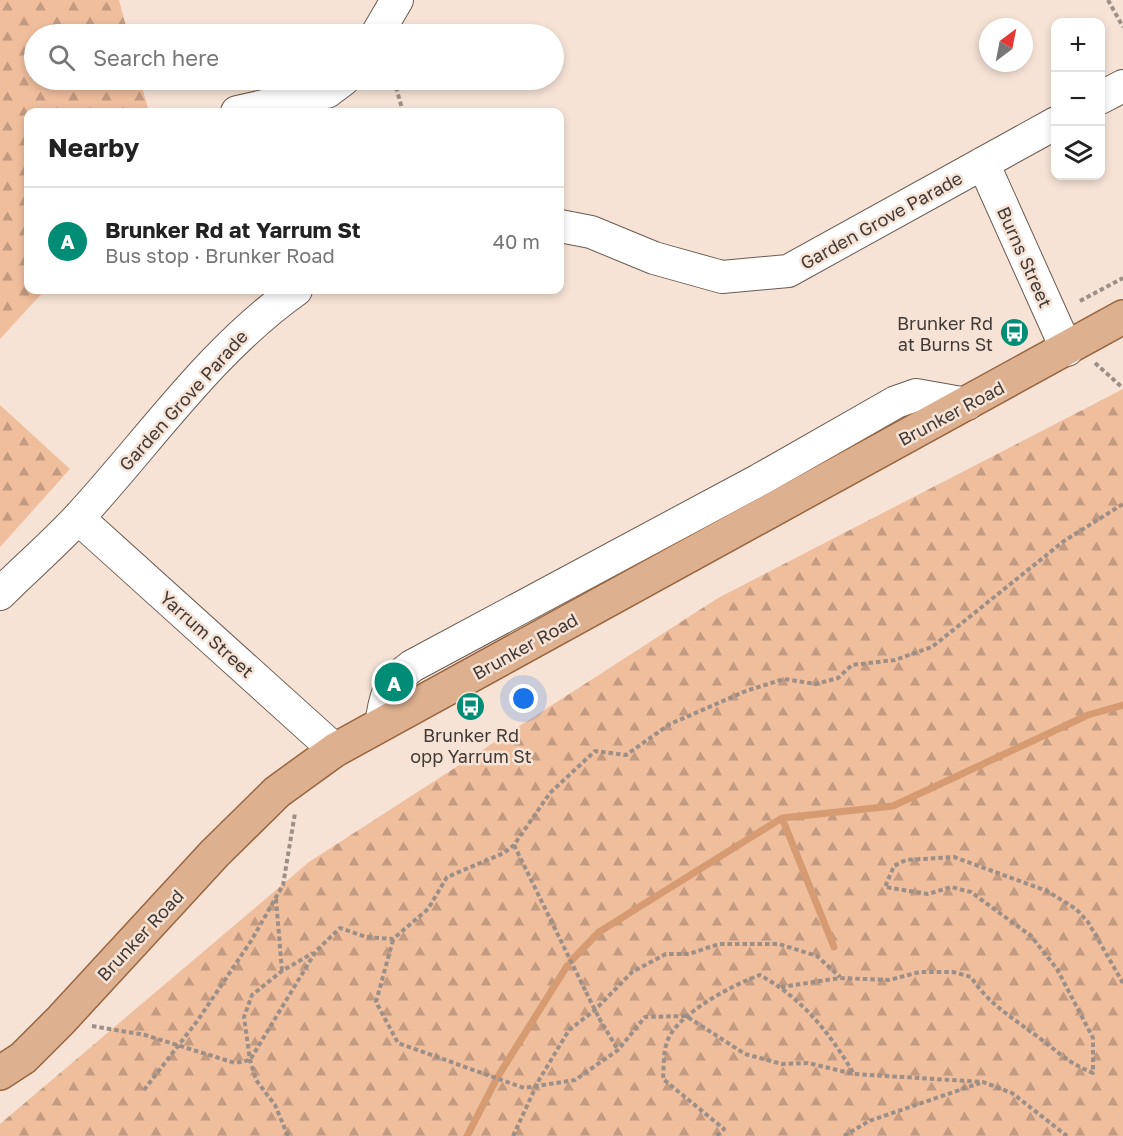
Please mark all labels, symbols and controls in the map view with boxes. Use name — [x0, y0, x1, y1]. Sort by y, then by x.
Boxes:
north arrow — [979, 18, 1033, 72]
map controls — [1051, 18, 1105, 180]
button: + — [1051, 18, 1105, 72]
search box — [24, 24, 564, 90]
icon: search — [45, 41, 78, 74]
text: Search here — [93, 44, 219, 71]
button: − — [1051, 72, 1105, 126]
button: layers — [1051, 126, 1105, 180]
text: Nearby — [48, 132, 139, 163]
street label: Garden Grove Parade — [796, 166, 966, 274]
street label: Burns Street — [993, 203, 1057, 311]
text: Brunker Rd at Yarrum St — [105, 216, 361, 243]
text: A — [60, 229, 75, 253]
text: 40 m — [493, 229, 540, 253]
text: Bus stop · Brunker Road — [105, 243, 335, 267]
place label: Brunker Rd at Burns St — [897, 312, 993, 355]
bus stop icon: Brunker Rd at Burns St — [998, 317, 1030, 349]
street label: Garden Grove Parade — [114, 325, 252, 475]
street label: Brunker Road — [894, 376, 1008, 450]
street label: Yarrum Street — [155, 586, 259, 682]
street label: Brunker Road — [469, 608, 581, 684]
pin: A — [374, 660, 414, 704]
your location — [509, 684, 538, 713]
bus stop icon: Brunker Rd opp Yarrum St — [455, 690, 487, 722]
place label: Brunker Rd opp Yarrum St — [410, 724, 532, 767]
street label: Brunker Road — [92, 885, 188, 985]

